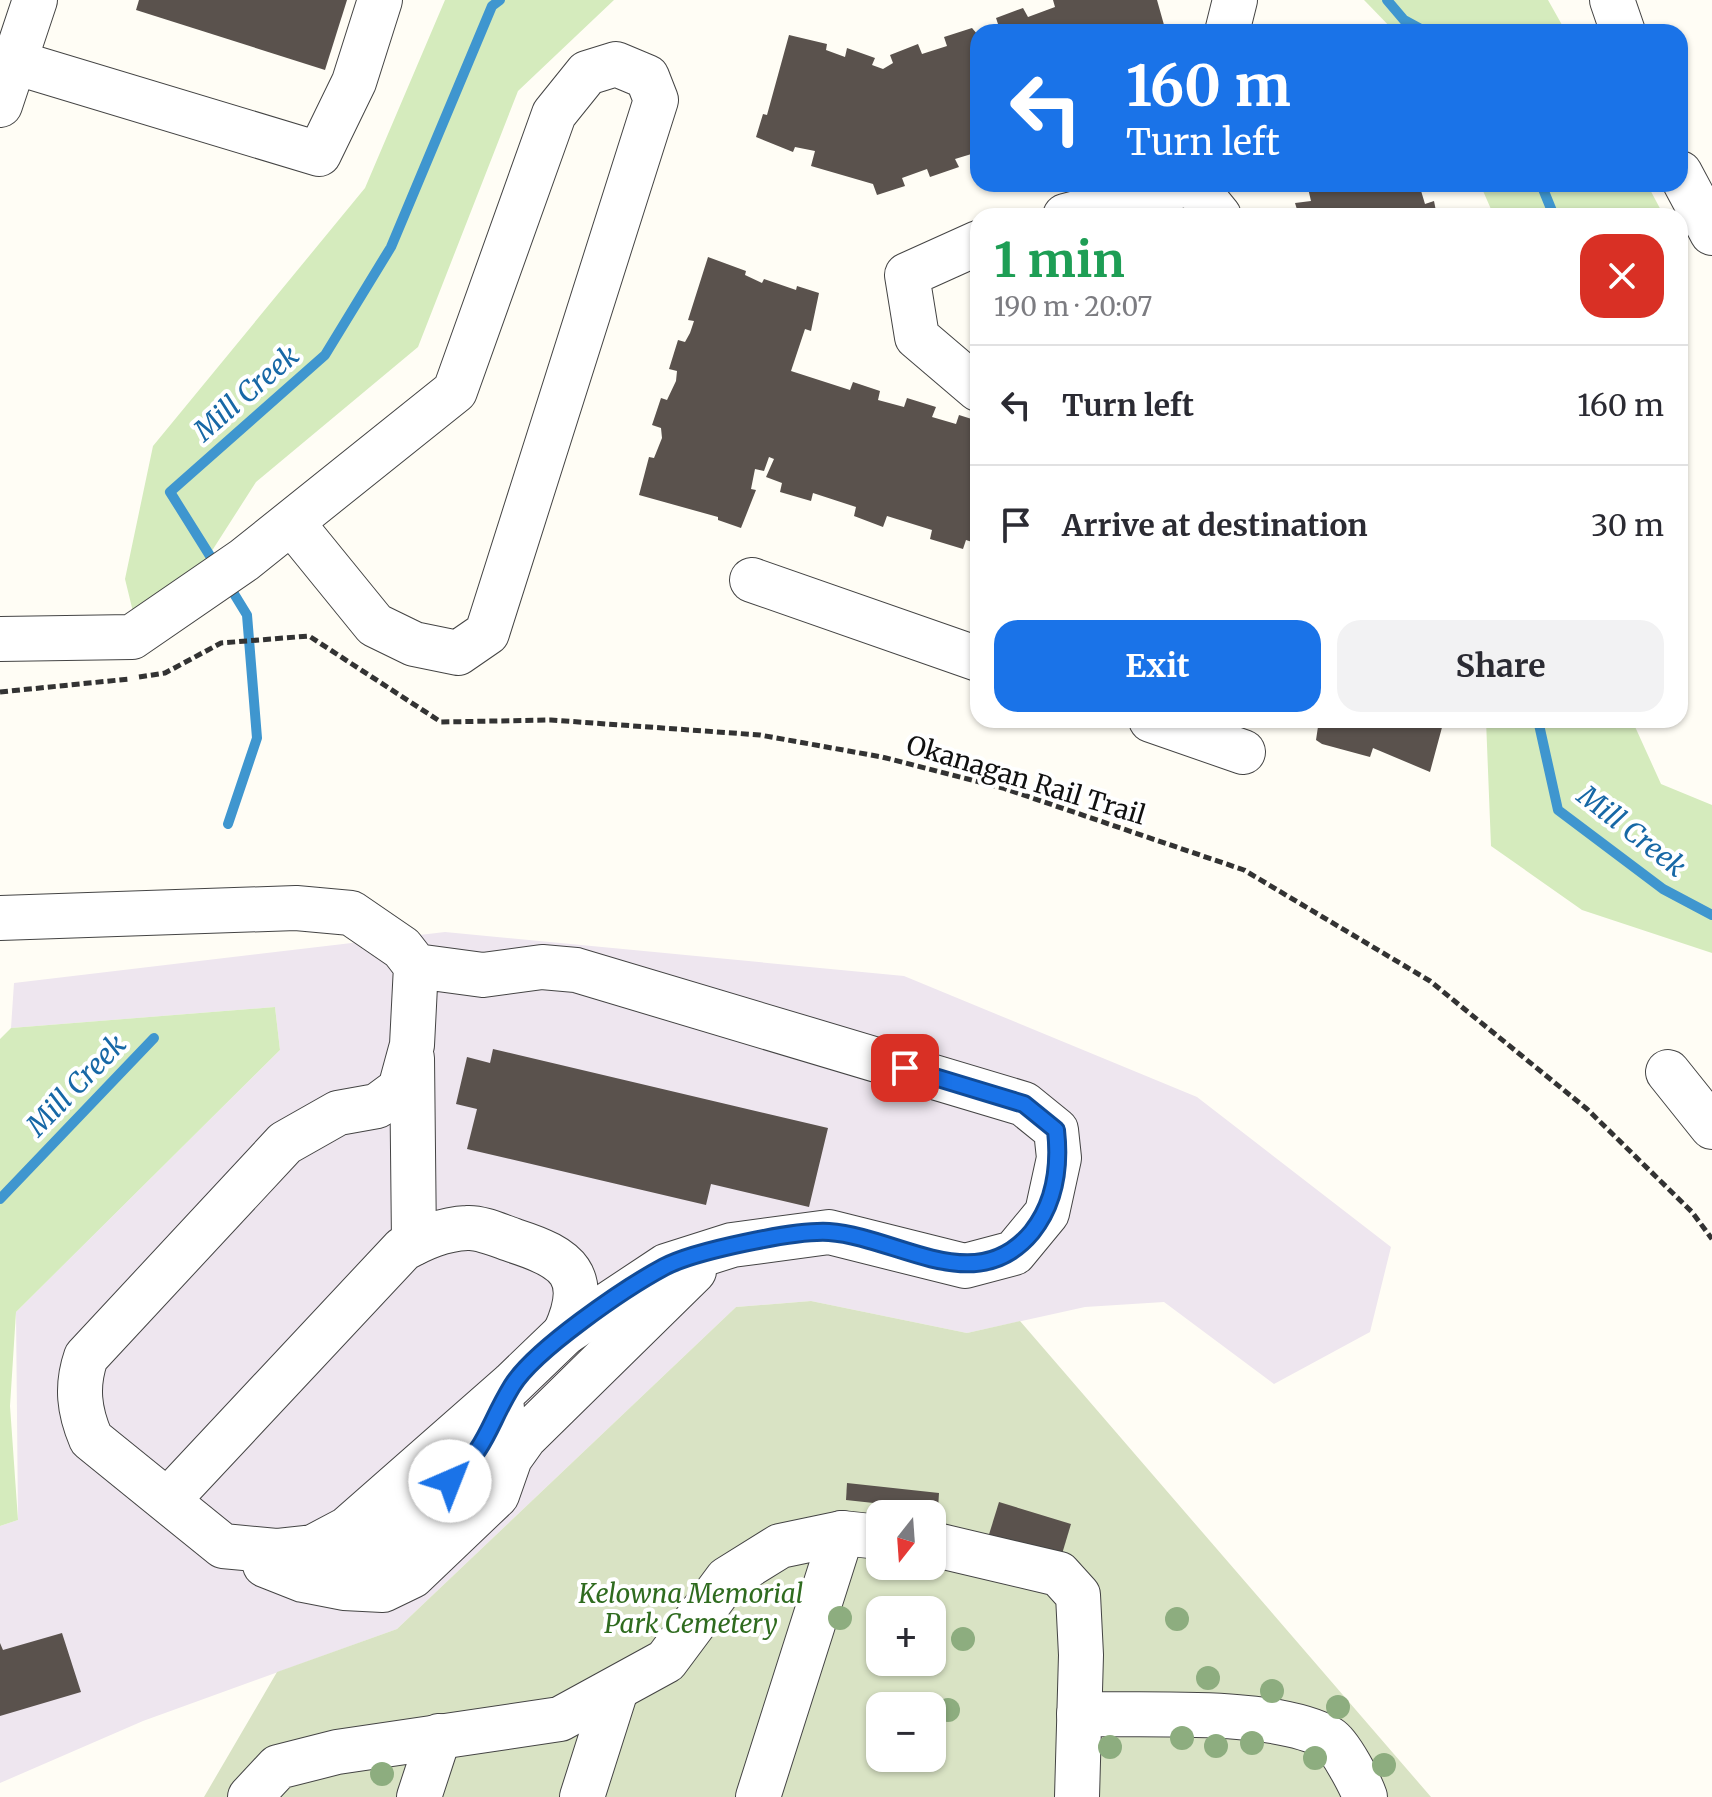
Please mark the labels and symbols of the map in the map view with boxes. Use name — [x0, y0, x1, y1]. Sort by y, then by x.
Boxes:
water label: Mill Creek — [185, 338, 306, 449]
street label: Okanagan Rail Trail — [903, 728, 1149, 832]
water label: Mill Creek — [1570, 777, 1693, 884]
water label: Mill Creek — [18, 1027, 133, 1144]
pin — [871, 1034, 939, 1102]
position arrow — [408, 1439, 492, 1523]
north arrow — [866, 1500, 946, 1580]
park label: Kelowna Memorial Park Cemetery — [578, 1577, 803, 1640]

